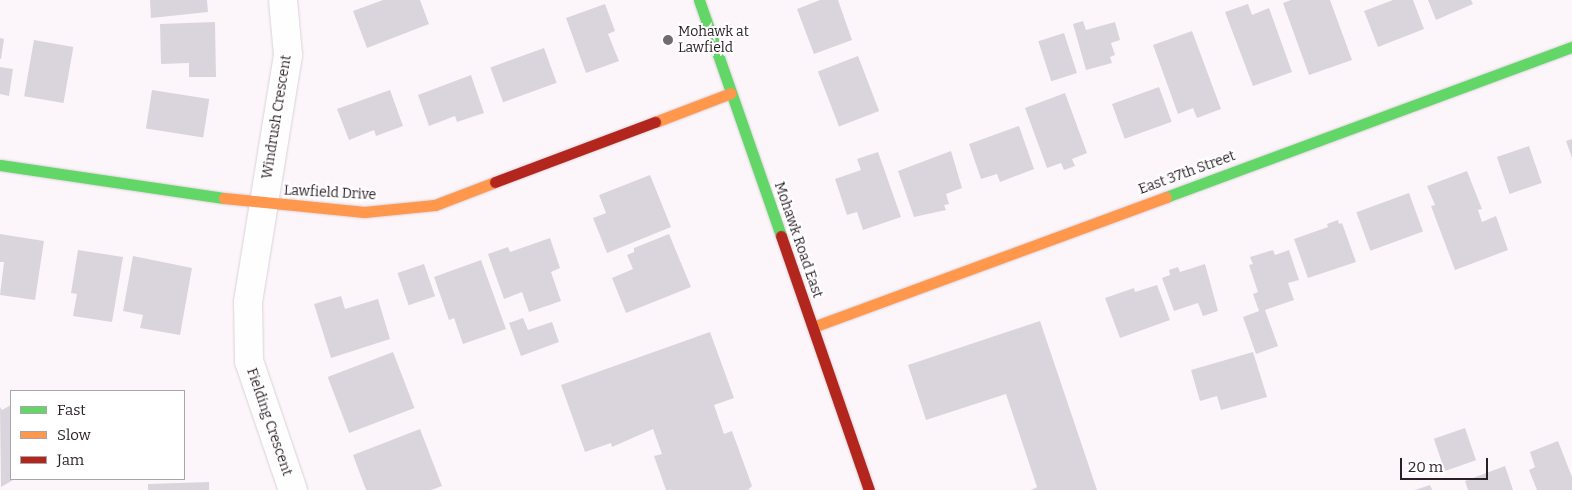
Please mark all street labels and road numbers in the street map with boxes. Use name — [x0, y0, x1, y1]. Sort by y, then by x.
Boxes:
street label: Windrush Crescent — [259, 54, 295, 180]
street label: East 37th Street — [1136, 148, 1238, 198]
street label: Mohawk Road East — [770, 180, 826, 300]
street label: Lawfield Drive — [283, 182, 377, 204]
street label: Fielding Crescent — [243, 366, 295, 478]

